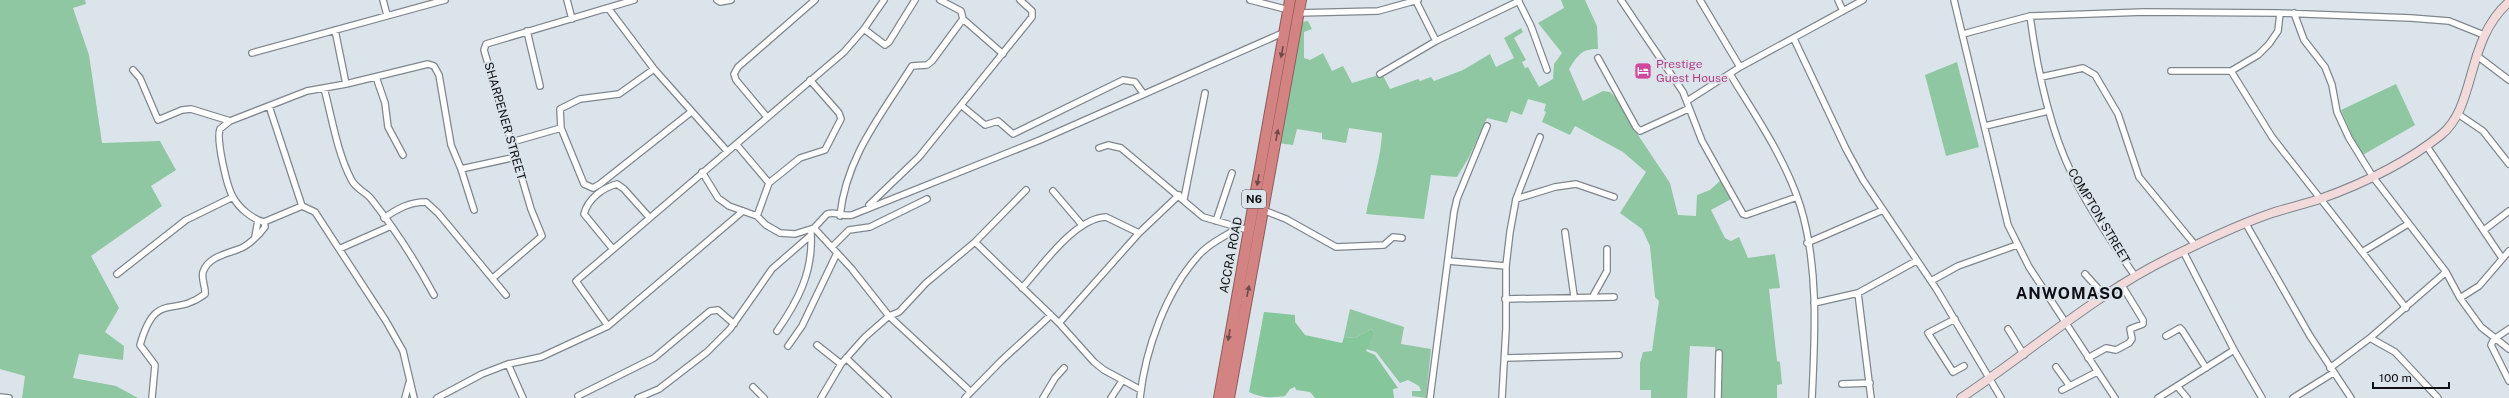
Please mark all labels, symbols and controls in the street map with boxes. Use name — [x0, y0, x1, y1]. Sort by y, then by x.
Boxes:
one-way arrow — [1279, 46, 1285, 58]
place label: Prestige Guest House — [1656, 57, 1728, 85]
street label: SHARPENER STREET — [481, 60, 529, 182]
hotel icon: Prestige Guest House — [1633, 61, 1653, 81]
one-way arrow — [1274, 129, 1280, 141]
street label: COMPTON STREET — [2065, 166, 2133, 266]
one-way arrow — [1255, 174, 1261, 186]
road number: N6 — [1242, 190, 1266, 208]
street label: ACCRA ROAD — [1217, 216, 1245, 294]
district label: ANWOMASO — [2016, 284, 2124, 303]
one-way arrow — [1246, 285, 1252, 297]
one-way arrow — [1226, 329, 1232, 341]
scale bar — [2373, 364, 2449, 390]
text: 100 m — [2379, 371, 2412, 385]

